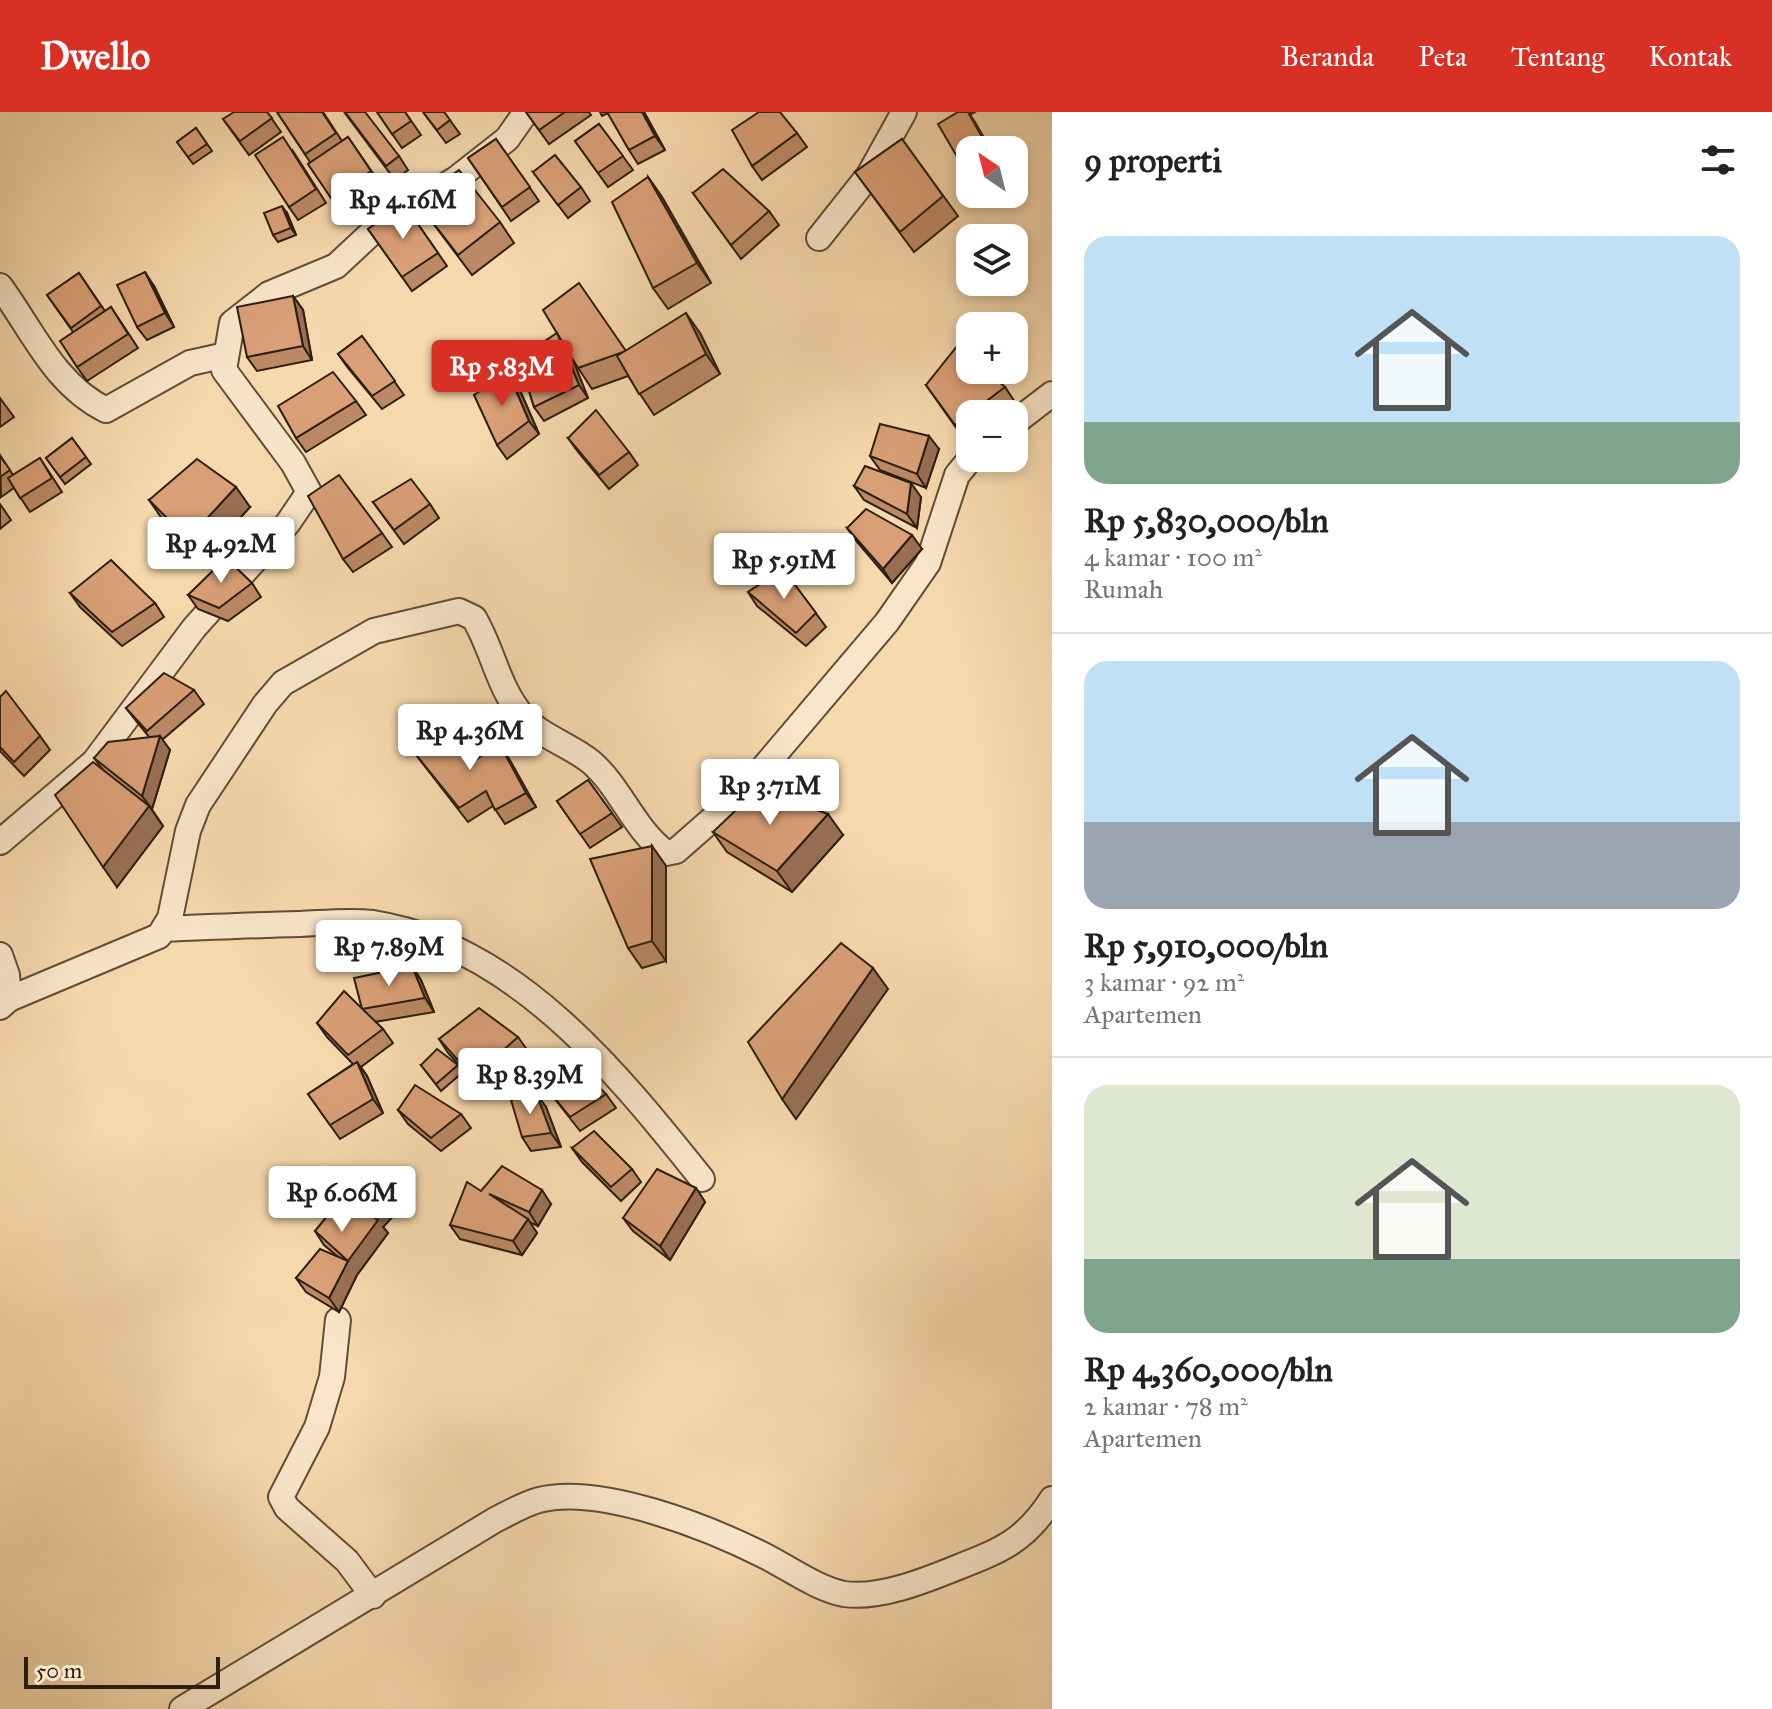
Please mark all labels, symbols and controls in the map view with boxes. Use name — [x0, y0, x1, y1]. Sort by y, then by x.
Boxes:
text: Dwello — [40, 33, 150, 79]
text: Beranda — [1281, 39, 1374, 74]
text: Peta — [1418, 39, 1467, 74]
text: Tentang — [1511, 39, 1604, 74]
text: Kontak — [1648, 39, 1732, 74]
north arrow — [956, 136, 1028, 208]
map controls — [956, 136, 1028, 472]
icon: filters — [1696, 138, 1740, 182]
text: 9 properti — [1084, 140, 1222, 181]
pin: Rp 4.16M — [320, 173, 486, 241]
text: Rp 4.16M — [349, 183, 457, 215]
button: layers — [956, 224, 1028, 296]
icon: home — [1340, 288, 1484, 432]
button: + — [956, 312, 1028, 384]
pin: Rp 5.83M — [419, 340, 585, 408]
text: Rp 5.83M — [450, 350, 554, 382]
button: − — [956, 400, 1028, 472]
text: Rp 5,830,000/bln — [1084, 500, 1329, 541]
pin: Rp 4.92M — [138, 517, 304, 585]
text: Rp 4.92M — [166, 527, 276, 559]
pin: Rp 5.91M — [701, 533, 867, 601]
text: 4 kamar · 100 m² — [1084, 541, 1262, 573]
text: Rp 5.91M — [732, 543, 836, 575]
text: Rumah — [1084, 573, 1163, 605]
pin: Rp 4.36M — [387, 704, 553, 772]
icon: home — [1340, 713, 1484, 857]
text: Rp 4.36M — [416, 714, 524, 746]
pin: Rp 3.71M — [687, 759, 853, 827]
text: Rp 3.71M — [719, 769, 821, 801]
pin: Rp 7.89M — [306, 920, 472, 988]
text: Rp 5,910,000/bln — [1084, 925, 1328, 966]
text: Rp 7.89M — [334, 930, 444, 962]
text: 3 kamar · 92 m² — [1084, 966, 1244, 998]
text: Apartemen — [1084, 998, 1202, 1030]
pin: Rp 8.39M — [447, 1048, 613, 1116]
text: Rp 8.39M — [476, 1058, 584, 1090]
icon: home — [1340, 1137, 1484, 1281]
pin: Rp 6.06M — [259, 1166, 425, 1234]
text: Rp 6.06M — [287, 1176, 397, 1208]
text: Rp 4,360,000/bln — [1084, 1349, 1333, 1390]
text: 2 kamar · 78 m² — [1084, 1390, 1248, 1422]
text: Apartemen — [1084, 1422, 1202, 1454]
scale bar — [24, 1653, 220, 1689]
text: 50 m — [36, 1657, 82, 1684]

